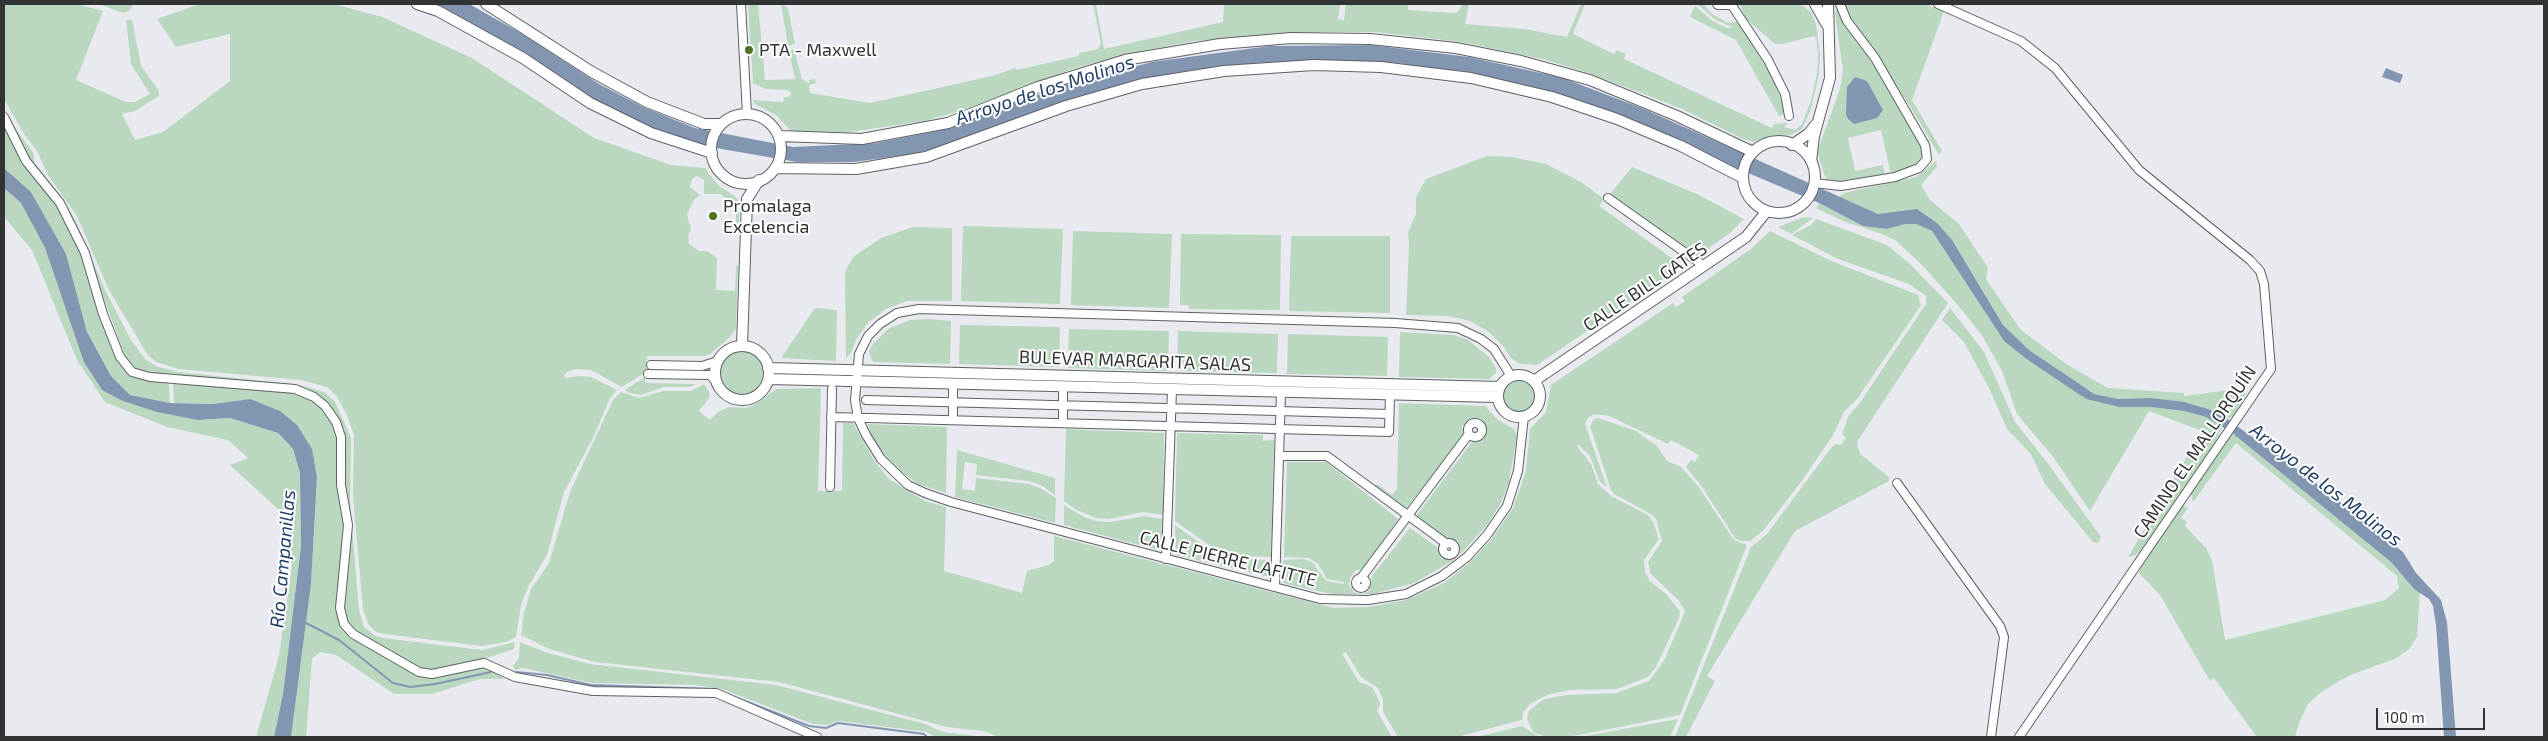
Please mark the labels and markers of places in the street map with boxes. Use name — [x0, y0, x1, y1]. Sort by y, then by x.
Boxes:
place label: PTA - Maxwell — [759, 39, 877, 61]
marker: PTA - Maxwell — [743, 44, 755, 56]
place label: Promalaga Excelencia — [723, 195, 812, 238]
marker: Promalaga Excelencia — [707, 210, 719, 222]

